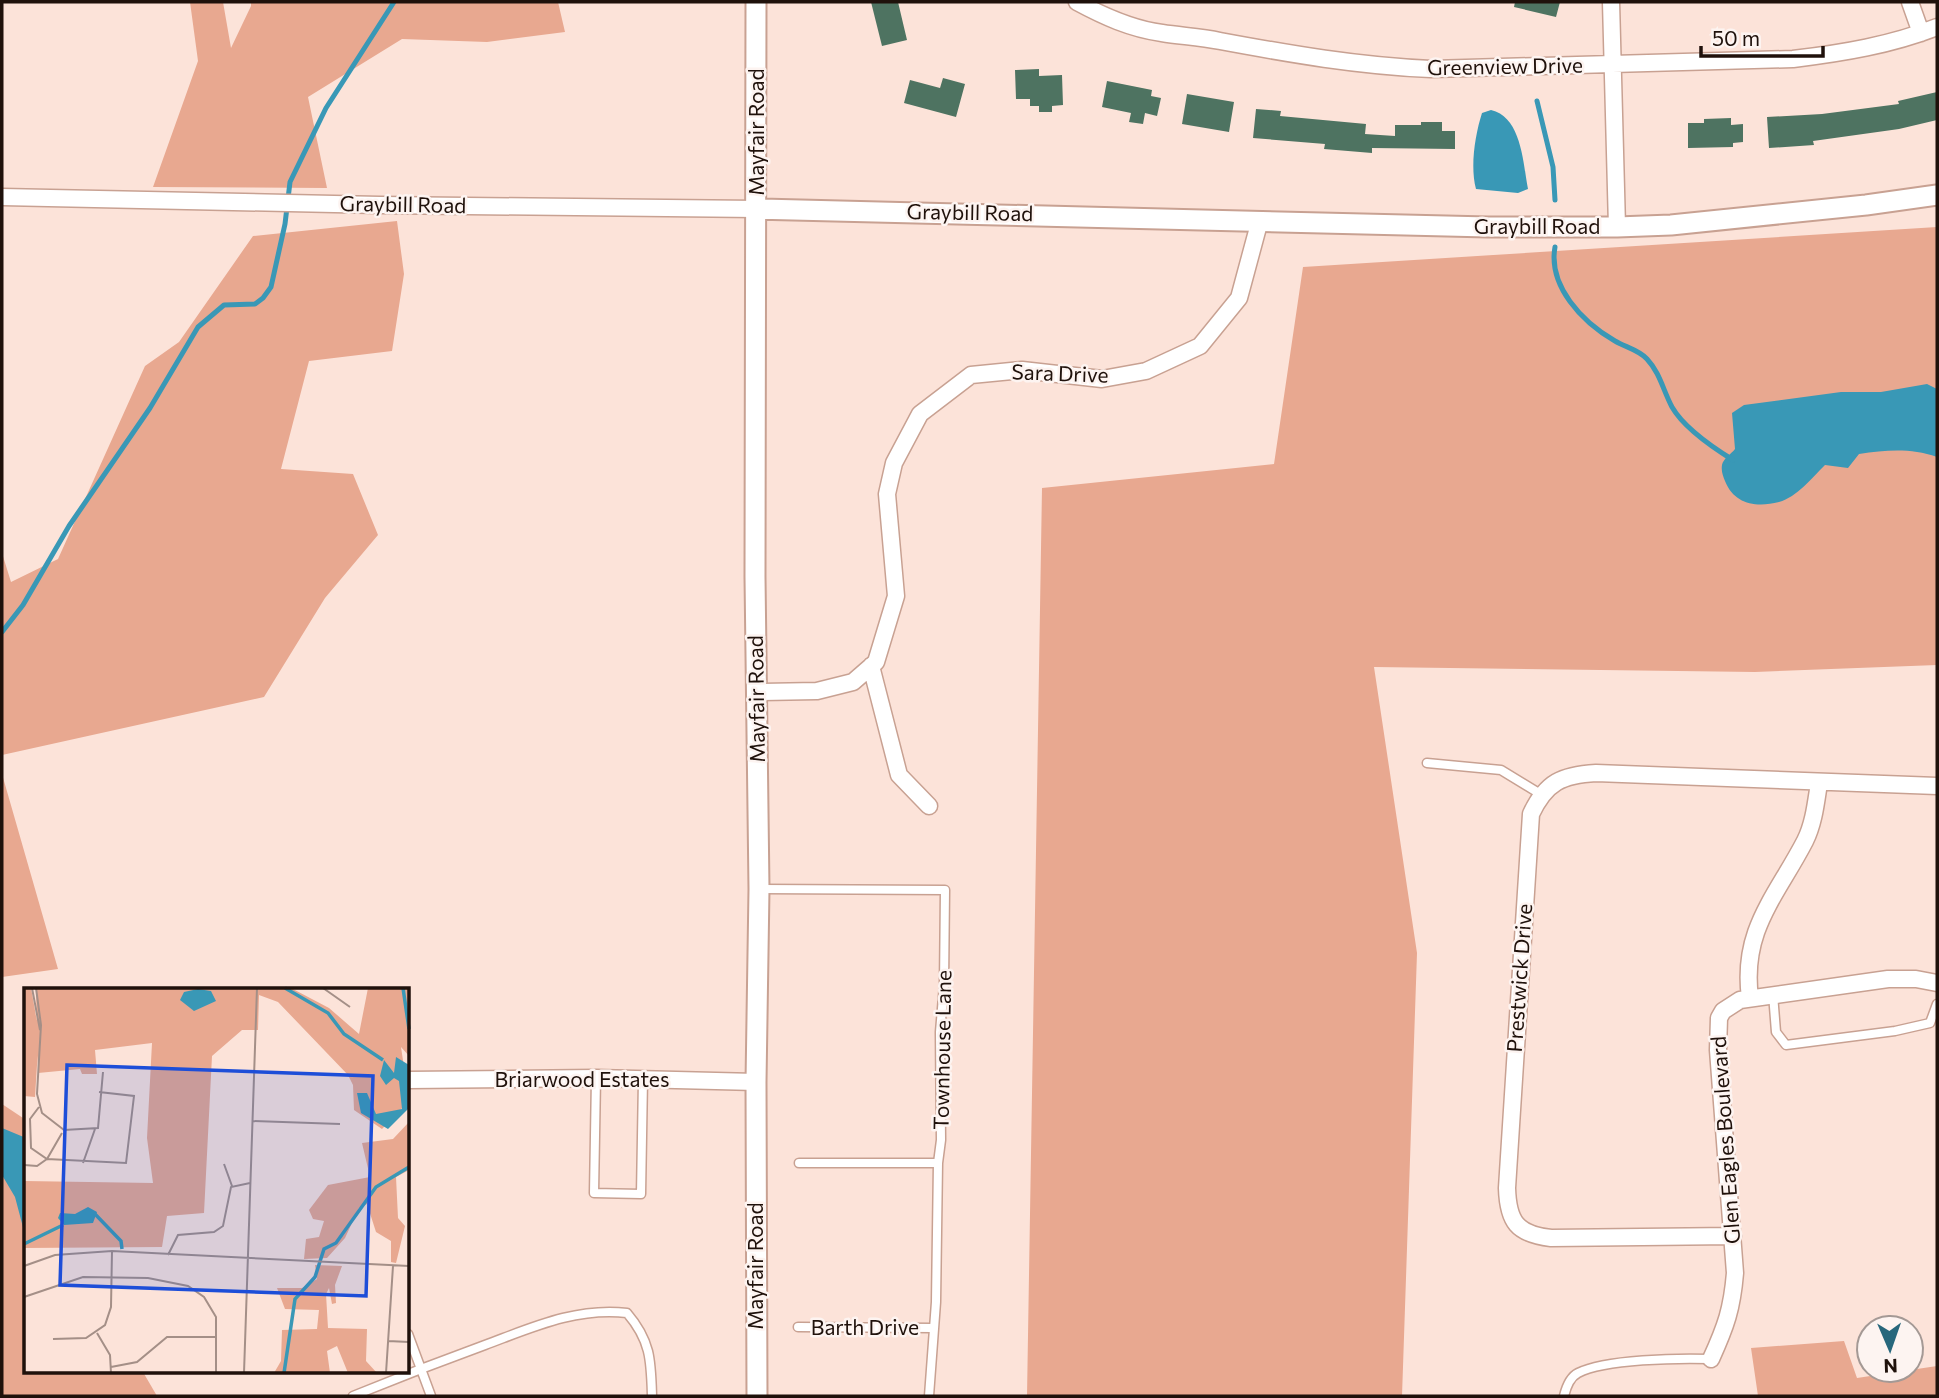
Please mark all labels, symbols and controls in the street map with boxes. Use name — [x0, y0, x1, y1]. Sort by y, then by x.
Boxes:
scale bar — [1701, 14, 1824, 58]
text: 50 m — [1712, 25, 1760, 50]
street label: Greenview Drive — [1427, 52, 1583, 79]
street label: Mayfair Road — [743, 68, 768, 196]
street label: Graybill Road — [339, 190, 467, 217]
street label: Graybill Road — [906, 198, 1034, 225]
street label: Graybill Road — [1474, 213, 1600, 238]
street label: Sara Drive — [1011, 358, 1109, 387]
street label: Mayfair Road — [742, 635, 769, 763]
street label: Prestwick Drive — [1501, 903, 1536, 1053]
street label: Townhouse Lane — [928, 970, 955, 1130]
inset map — [24, 988, 410, 1374]
street label: Glen Eagles Boulevard — [1705, 1035, 1744, 1245]
street label: Briarwood Estates — [495, 1066, 669, 1091]
street label: Mayfair Road — [742, 1202, 767, 1330]
street label: Barth Drive — [811, 1314, 919, 1339]
north arrow — [1855, 1314, 1925, 1384]
text: N — [1883, 1355, 1898, 1378]

